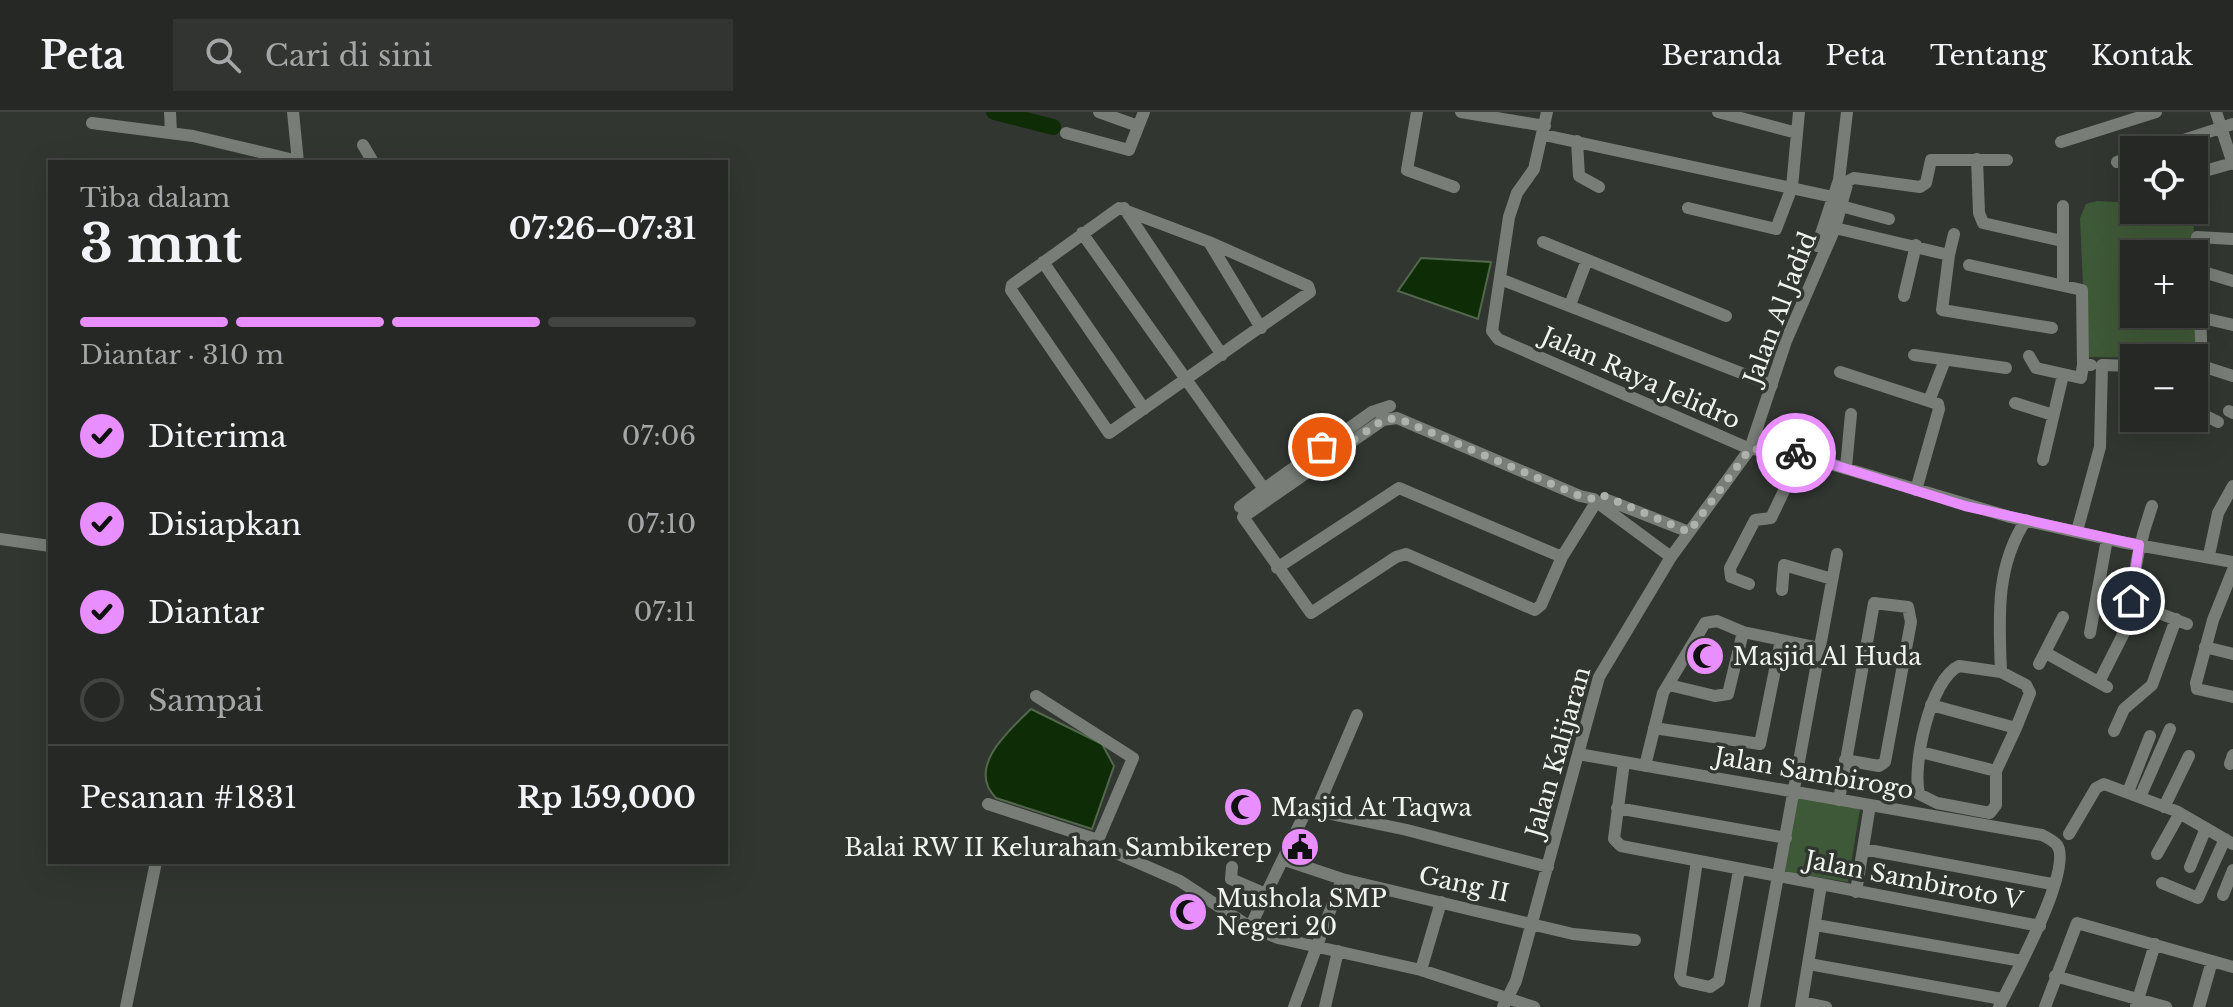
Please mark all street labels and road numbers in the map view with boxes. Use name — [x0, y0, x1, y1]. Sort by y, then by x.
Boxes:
street label: Jalan Al Jadid — [1736, 228, 1822, 391]
street label: Jalan Raya Jelidro — [1534, 320, 1745, 435]
street label: Jalan Kalijaran — [1519, 663, 1596, 844]
street label: Jalan Sambirogo — [1709, 741, 1916, 805]
street label: Jalan Sambiroto V — [1800, 844, 2027, 916]
street label: Gang II — [1416, 860, 1512, 908]

